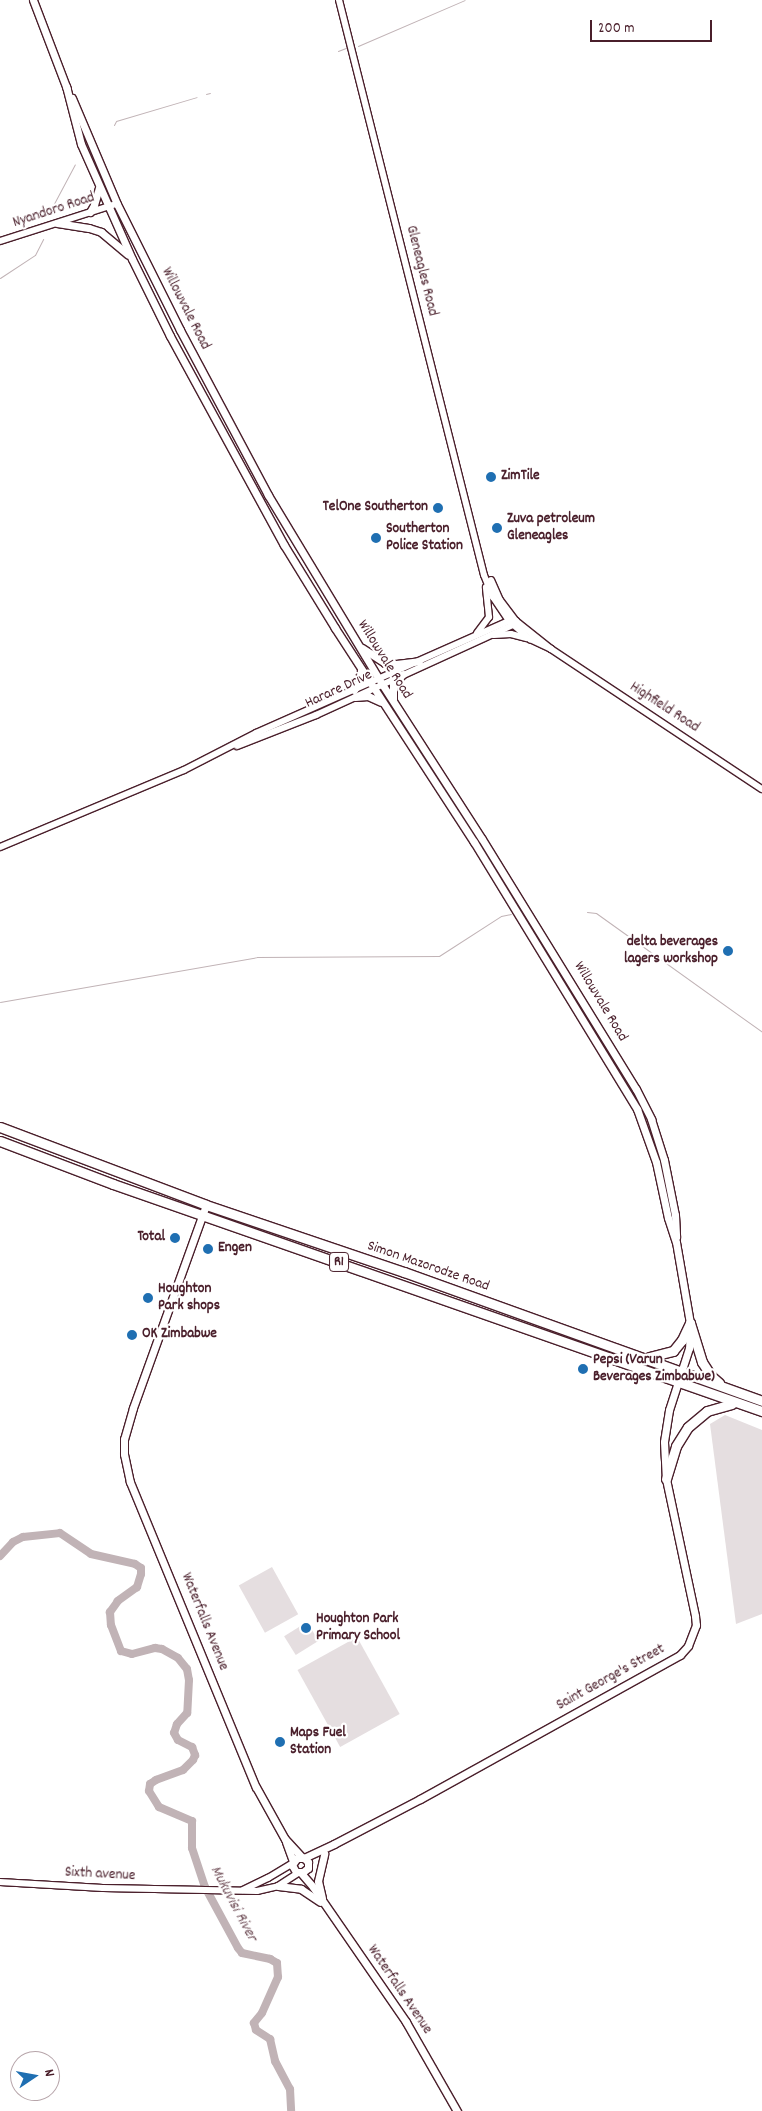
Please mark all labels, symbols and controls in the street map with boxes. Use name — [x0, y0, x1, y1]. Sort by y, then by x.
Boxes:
scale bar — [592, 10, 714, 42]
text: 200 m — [598, 18, 635, 40]
street label: Nyandoro Road — [11, 189, 97, 233]
street label: Gleneagles Road — [401, 224, 441, 318]
street label: Willowvale Road — [157, 265, 213, 353]
place label: ZimTile — [501, 468, 540, 486]
marker: ZimTile — [485, 471, 497, 483]
place label: TelOne Southerton — [323, 499, 428, 517]
marker: TelOne Southerton — [432, 502, 444, 514]
place label: Zuva petroleum Gleneagles — [507, 510, 595, 545]
place label: Southerton Police Station — [386, 520, 463, 555]
marker: Zuva petroleum Gleneagles — [491, 522, 503, 534]
marker: Southerton Police Station — [370, 532, 382, 544]
street label: Willowvale Road — [353, 617, 415, 703]
street label: Harare Drive — [303, 667, 375, 713]
street label: Highfield Road — [626, 679, 702, 737]
place label: delta beverages lagers workshop — [624, 933, 718, 968]
marker: delta beverages lagers workshop — [722, 945, 734, 957]
street label: Willowvale Road — [569, 959, 631, 1045]
place label: Total — [138, 1229, 165, 1247]
marker: Total — [169, 1232, 181, 1244]
street label: Simon Mazorodze Road — [365, 1238, 491, 1296]
place label: Engen — [218, 1240, 252, 1258]
marker: Engen — [202, 1243, 214, 1255]
road number: R1 — [329, 1250, 349, 1274]
place label: Houghton Park shops — [158, 1280, 220, 1315]
marker: Houghton Park shops — [142, 1292, 154, 1304]
place label: OK Zimbabwe — [142, 1326, 217, 1344]
marker: OK Zimbabwe — [126, 1329, 138, 1341]
place label: Pepsi (Varun Beverages Zimbabwe) — [593, 1351, 715, 1386]
marker: Pepsi (Varun Beverages Zimbabwe) — [577, 1363, 589, 1375]
street label: Waterfalls Avenue — [176, 1571, 232, 1673]
place label: Houghton Park Primary School — [316, 1610, 400, 1645]
marker: Houghton Park Primary School — [300, 1622, 312, 1634]
street label: Saint George's Street — [554, 1641, 668, 1715]
place label: Maps Fuel Station — [290, 1724, 346, 1759]
marker: Maps Fuel Station — [274, 1736, 286, 1748]
water label: Mukuvisi River — [205, 1863, 261, 1945]
street label: Sixth avenue — [64, 1864, 136, 1886]
street label: Waterfalls Avenue — [363, 1942, 435, 2038]
north arrow — [10, 2051, 60, 2101]
text: N — [38, 2068, 59, 2079]

